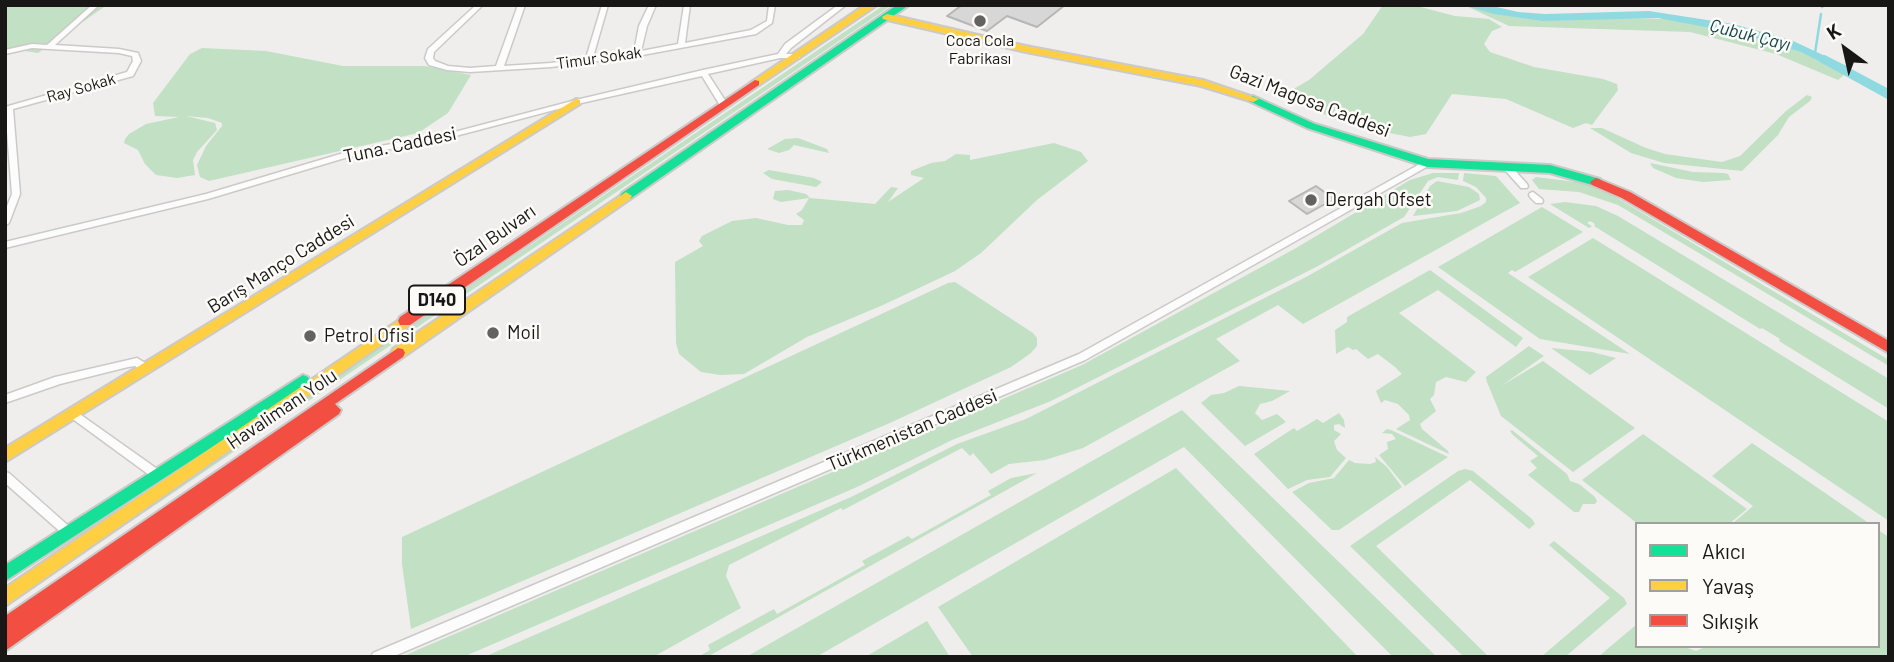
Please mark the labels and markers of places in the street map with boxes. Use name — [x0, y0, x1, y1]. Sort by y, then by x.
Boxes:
marker: Coca Cola Fabrikası — [972, 13, 988, 29]
place label: Coca Cola Fabrikası — [946, 31, 1014, 69]
place label: Dergah Ofset — [1325, 189, 1432, 211]
marker: Dergah Ofset — [1303, 192, 1319, 208]
place label: Moil — [507, 322, 540, 344]
place label: Petrol Ofisi — [324, 325, 415, 347]
marker: Moil — [485, 325, 501, 341]
marker: Petrol Ofisi — [302, 328, 318, 344]

